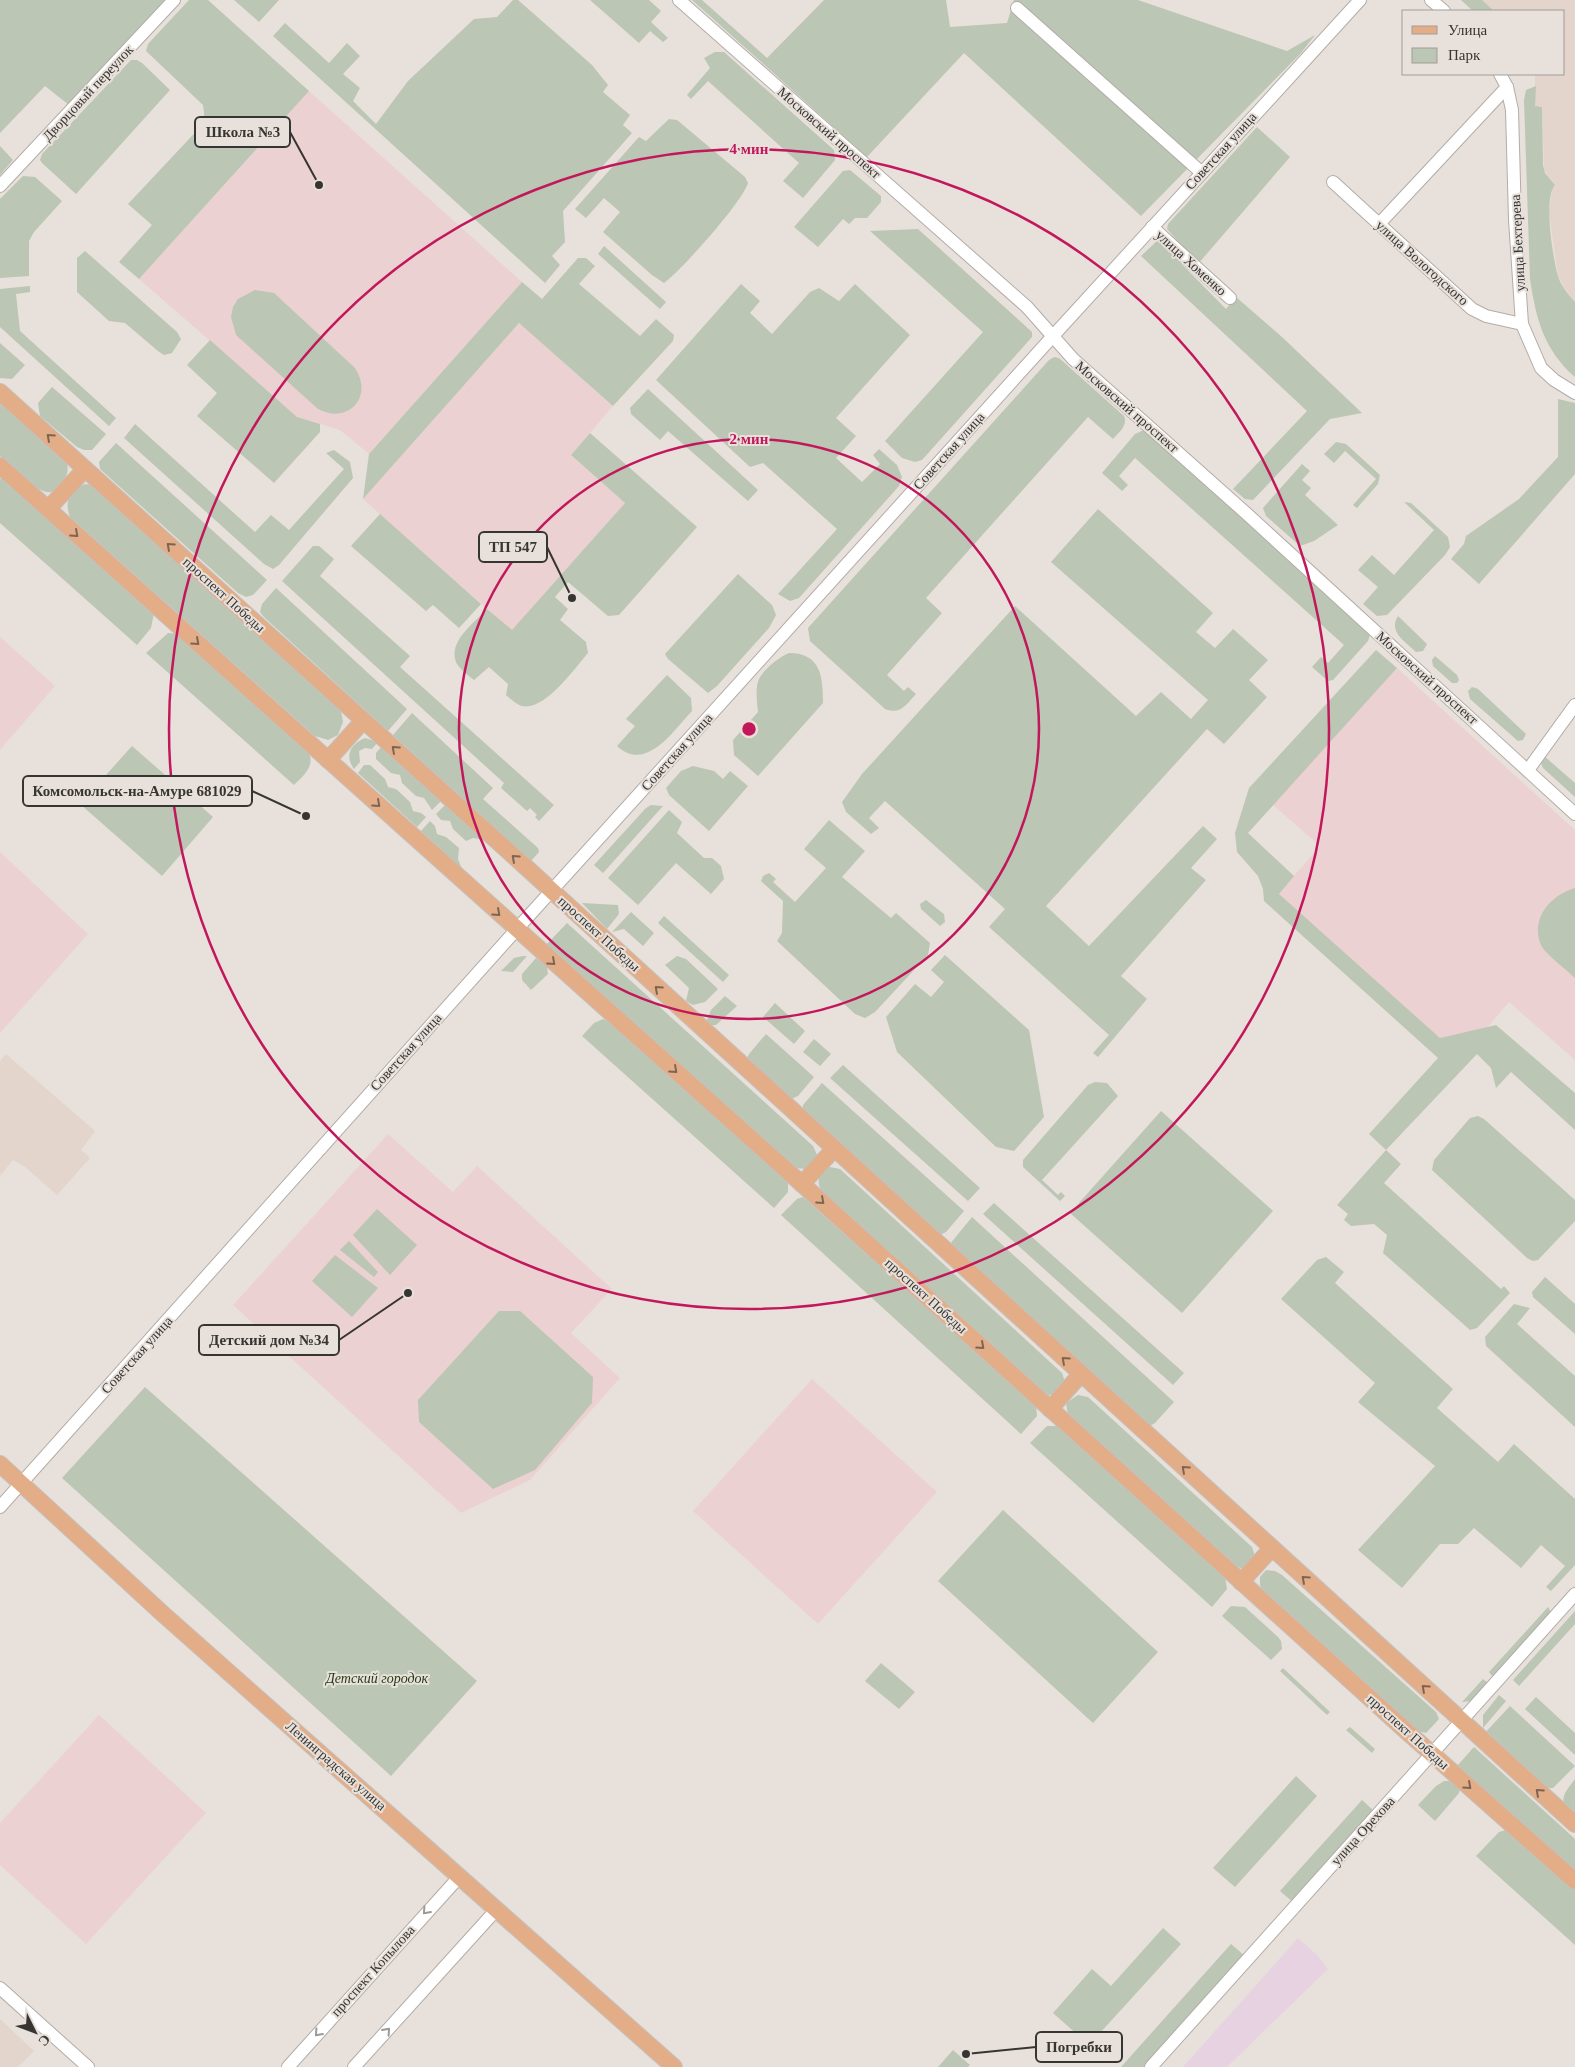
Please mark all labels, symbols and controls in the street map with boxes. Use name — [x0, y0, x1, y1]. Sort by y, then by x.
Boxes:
legend — [1402, 10, 1565, 75]
text: Улица — [1448, 22, 1487, 38]
street label: Дворцовый переулок — [40, 42, 136, 144]
text: Парк — [1448, 47, 1481, 63]
street label: Московский проспект — [775, 84, 883, 182]
street label: Советская улица — [1182, 109, 1260, 193]
callout: Школа №3 — [195, 117, 290, 147]
text: Школа №3 — [206, 124, 280, 140]
text: 4 мин — [730, 141, 769, 157]
street label: улица Бехтерева — [1508, 193, 1528, 292]
street label: улица Вологодского — [1373, 218, 1471, 308]
street label: улица Хоменко — [1153, 227, 1229, 299]
street label: Московский проспект — [1073, 358, 1181, 456]
street label: Советская улица — [910, 409, 988, 493]
text: 2 мин — [730, 431, 769, 447]
one-way arrow — [47, 434, 56, 443]
one-way arrow — [70, 528, 79, 537]
callout: ТП 547 — [479, 532, 547, 562]
text: ТП 547 — [489, 539, 537, 555]
one-way arrow — [167, 543, 176, 552]
street label: проспект Победы — [180, 554, 268, 636]
street label: Московский проспект — [1373, 629, 1481, 727]
one-way arrow — [191, 636, 200, 645]
street label: Советская улица — [638, 710, 716, 794]
centre of rings — [740, 720, 758, 738]
one-way arrow — [391, 746, 400, 755]
callout: Комсомольск-на-Амуре 681029 — [23, 776, 252, 806]
text: Комсомольск-на-Амуре 681029 — [33, 783, 241, 799]
one-way arrow — [372, 798, 381, 807]
one-way arrow — [512, 855, 521, 864]
street label: проспект Победы — [555, 893, 643, 975]
one-way arrow — [492, 907, 501, 916]
one-way arrow — [547, 956, 556, 965]
one-way arrow — [655, 986, 664, 995]
street label: Советская улица — [367, 1010, 445, 1094]
one-way arrow — [668, 1064, 677, 1073]
one-way arrow — [816, 1195, 825, 1204]
street label: проспект Победы — [882, 1255, 970, 1337]
street label: Советская улица — [98, 1313, 176, 1397]
callout: Детский дом №34 — [199, 1325, 339, 1355]
text: Детский дом №34 — [209, 1332, 329, 1348]
one-way arrow — [975, 1340, 984, 1349]
one-way arrow — [1062, 1357, 1071, 1366]
one-way arrow — [1182, 1466, 1191, 1475]
one-way arrow — [1302, 1576, 1311, 1585]
park label: Детский городок — [324, 1671, 429, 1686]
one-way arrow — [1422, 1685, 1431, 1694]
street label: проспект Победы — [1364, 1691, 1452, 1773]
street label: Ленинградская улица — [283, 1718, 390, 1814]
one-way arrow — [1463, 1780, 1472, 1789]
one-way arrow — [1535, 1788, 1544, 1797]
street label: улица Орехова — [1328, 1793, 1398, 1868]
one-way arrow — [423, 1906, 432, 1915]
street label: проспект Копылова — [328, 1922, 418, 2020]
north arrow — [10, 2007, 60, 2057]
one-way arrow — [315, 2027, 324, 2036]
one-way arrow — [381, 2027, 390, 2036]
text: С — [35, 2032, 53, 2049]
callout: Погребки — [1036, 2032, 1122, 2062]
text: Погребки — [1046, 2039, 1112, 2055]

